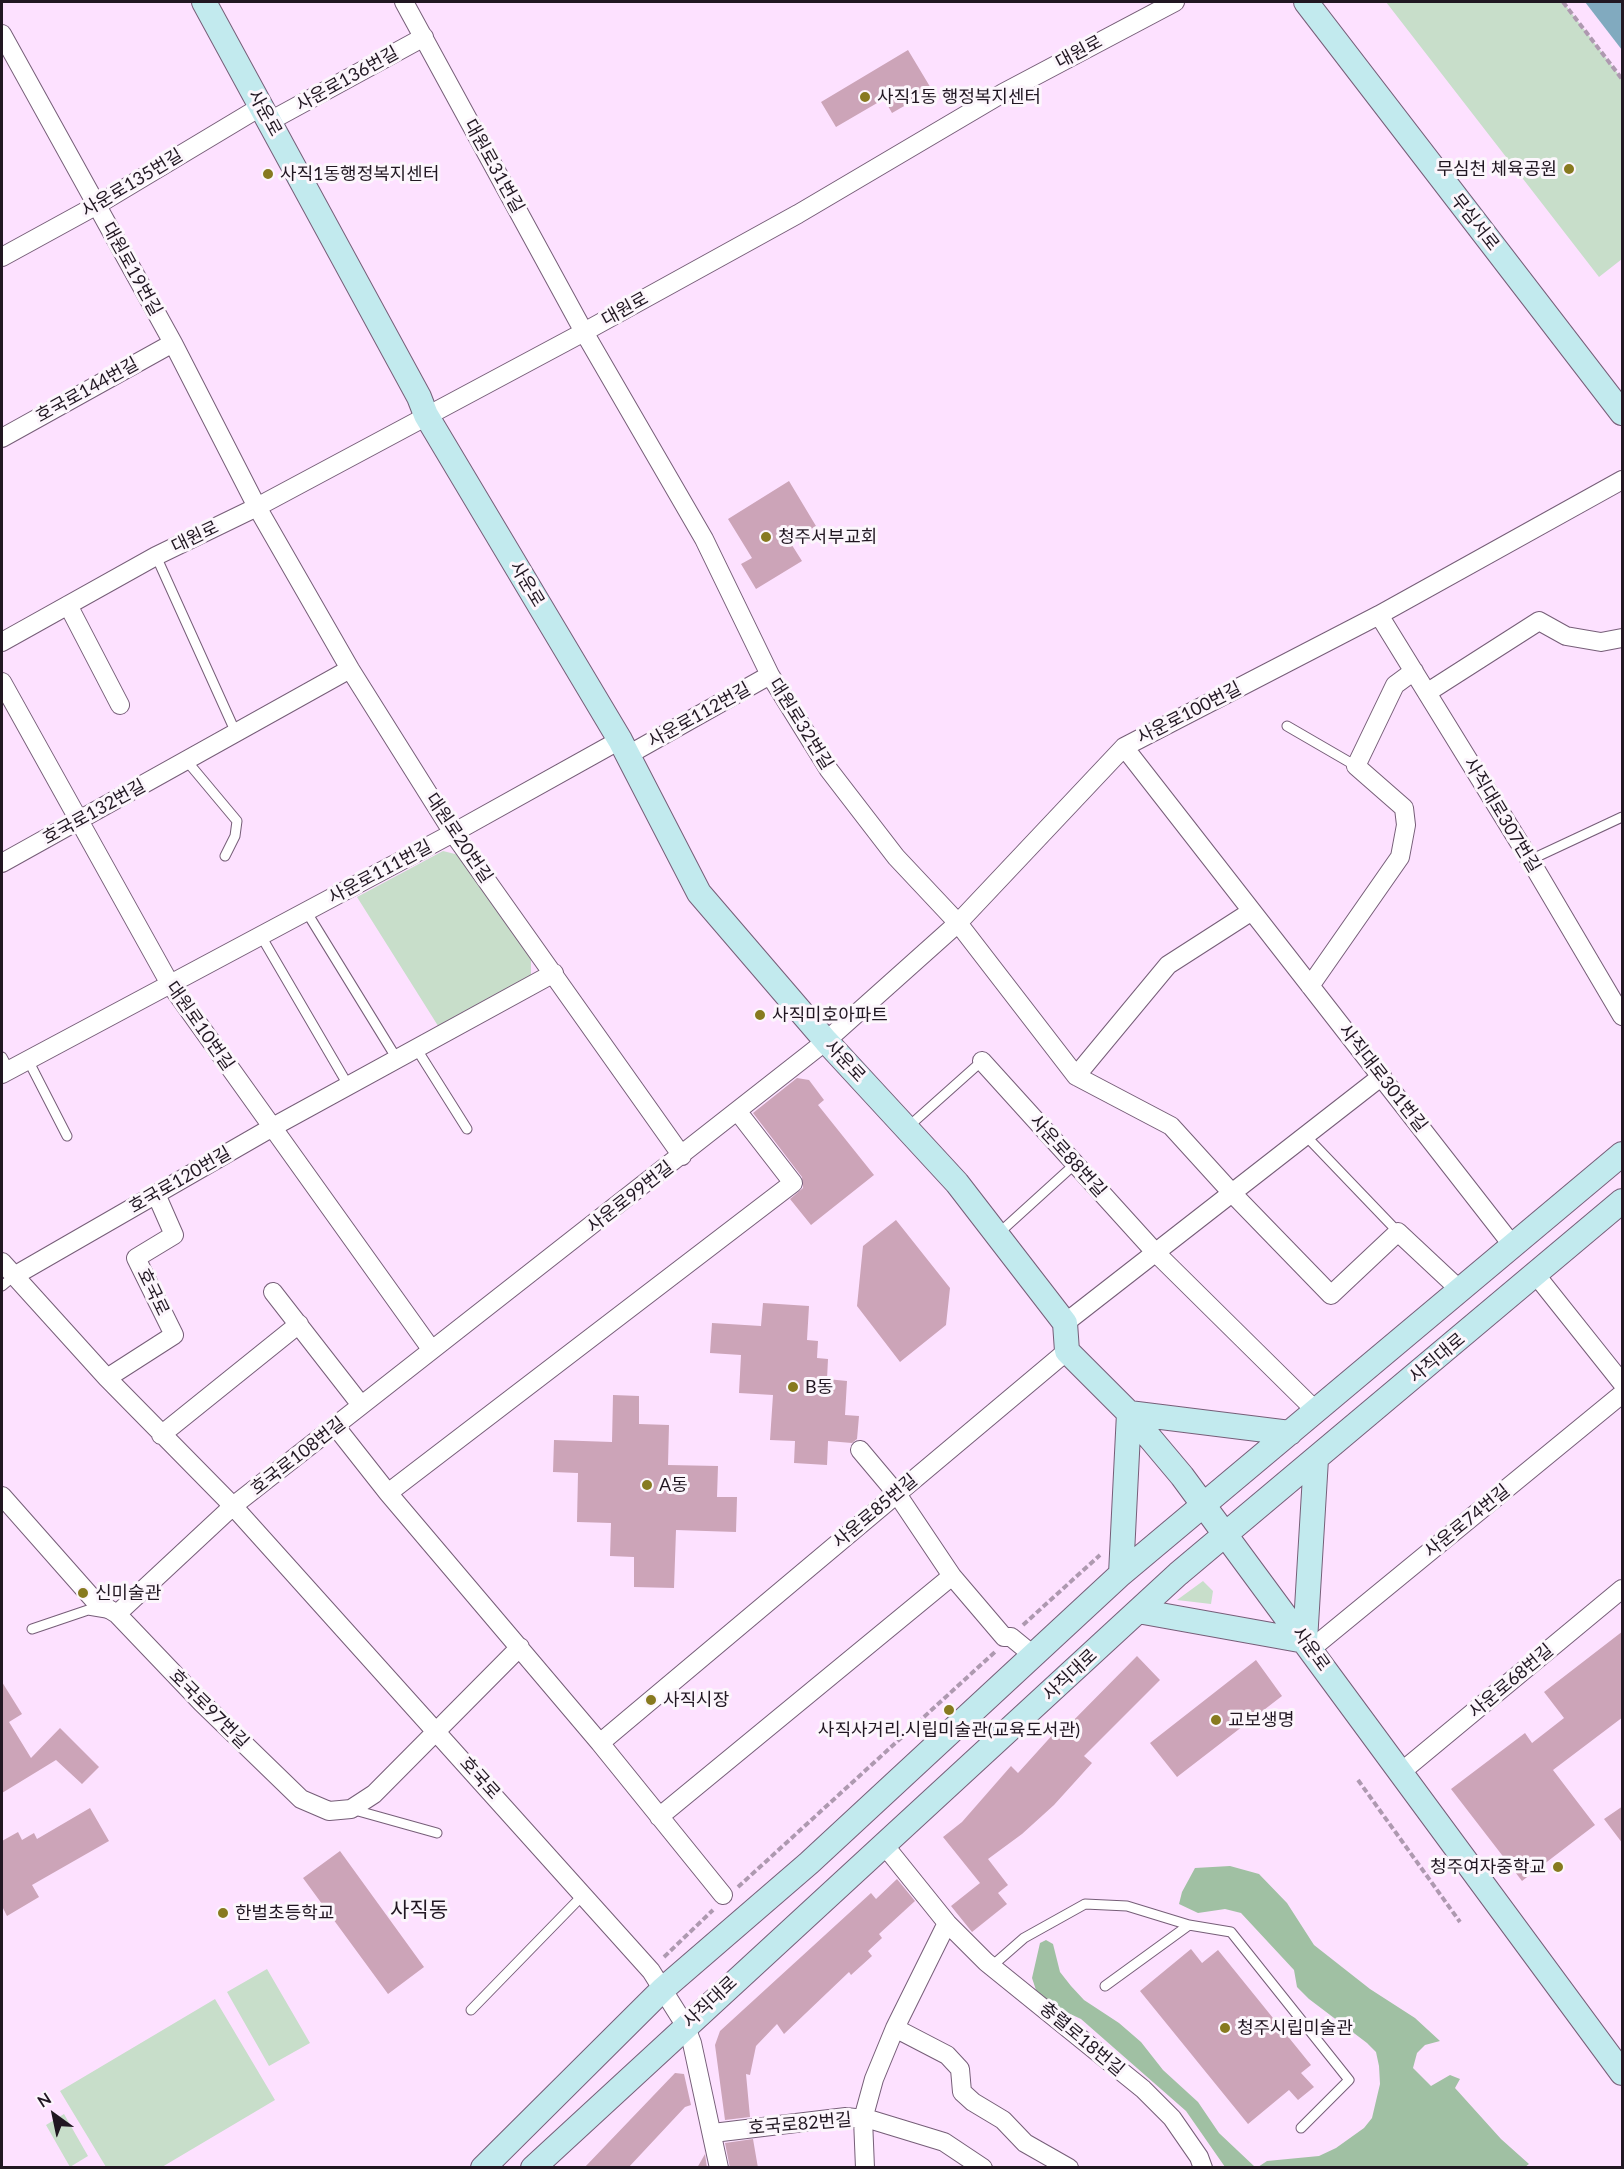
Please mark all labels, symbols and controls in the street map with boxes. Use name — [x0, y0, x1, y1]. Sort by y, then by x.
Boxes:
street label: 대원로 — [1052, 31, 1106, 73]
street label: 사운로136번길 — [292, 42, 402, 116]
street label: 사운로 — [244, 86, 286, 140]
place label: 사직1동 행정복지센터 — [877, 86, 1041, 108]
marker: 사직1동 행정복지센터 — [858, 90, 872, 104]
street label: 대원로31번길 — [459, 115, 529, 217]
street label: 사운로135번길 — [78, 144, 186, 222]
place label: 무심천 체육공원 — [1436, 158, 1557, 180]
marker: 무심천 체육공원 — [1562, 162, 1576, 176]
place label: 사직1동행정복지센터 — [280, 163, 439, 185]
marker: 사직1동행정복지센터 — [261, 167, 275, 181]
street label: 무심서로 — [1446, 189, 1504, 255]
street label: 대원로19번길 — [97, 218, 167, 320]
street label: 대원로 — [598, 288, 652, 330]
street label: 호국로144번길 — [32, 353, 142, 427]
street label: 대원로 — [168, 516, 222, 558]
place label: 청주서부교회 — [778, 526, 877, 548]
marker: 청주서부교회 — [759, 530, 773, 544]
street label: 사운로 — [505, 557, 549, 611]
street label: 대원로32번길 — [764, 674, 838, 774]
street label: 사운로100번길 — [1133, 677, 1245, 749]
street label: 사운로112번길 — [644, 678, 754, 752]
street label: 사직대로307번길 — [1459, 753, 1545, 877]
street label: 호국로132번길 — [39, 775, 149, 849]
street label: 대원로20번길 — [421, 789, 497, 887]
street label: 사운로111번길 — [325, 836, 435, 908]
street label: 대원로10번길 — [161, 977, 239, 1075]
place label: 사직미호아파트 — [772, 1004, 888, 1026]
marker: 사직미호아파트 — [753, 1008, 767, 1022]
street label: 사직대로301번길 — [1334, 1020, 1432, 1136]
street label: 사운로 — [820, 1035, 870, 1087]
street label: 사운로88번길 — [1025, 1110, 1111, 1202]
street label: 호국로120번길 — [125, 1142, 235, 1218]
street label: 사운로99번길 — [583, 1157, 677, 1237]
street label: 호국로 — [132, 1265, 174, 1319]
street label: 사직대로 — [1405, 1328, 1469, 1388]
place label: B동 — [805, 1376, 833, 1398]
marker: B동 — [786, 1380, 800, 1394]
street label: 호국로108번길 — [246, 1412, 350, 1500]
street label: 사운로85번길 — [828, 1469, 922, 1553]
place label: A동 — [659, 1474, 688, 1496]
marker: A동 — [640, 1478, 654, 1492]
street label: 사운로74번길 — [1420, 1480, 1514, 1562]
place label: 신미술관 — [95, 1582, 161, 1604]
marker: 신미술관 — [76, 1586, 90, 1600]
street label: 사운로 — [1288, 1623, 1334, 1675]
street label: 사운로68번길 — [1464, 1639, 1558, 1723]
street label: 사직대로 — [1038, 1645, 1102, 1705]
street label: 호국로97번길 — [165, 1665, 253, 1753]
place label: 사직시장 — [663, 1689, 729, 1711]
marker: 사직시장 — [644, 1693, 658, 1707]
marker: 사직사거리.시립미술관(교육도서관) — [942, 1703, 956, 1717]
place label: 교보생명 — [1228, 1709, 1294, 1731]
marker: 교보생명 — [1209, 1713, 1223, 1727]
place label: 사직사거리.시립미술관(교육도서관) — [818, 1719, 1080, 1741]
street label: 호국로 — [455, 1752, 505, 1804]
place label: 청주여자중학교 — [1430, 1856, 1546, 1878]
marker: 청주여자중학교 — [1551, 1860, 1565, 1874]
district label: 사직동 — [390, 1897, 448, 1923]
place label: 한벌초등학교 — [235, 1902, 334, 1924]
marker: 한벌초등학교 — [216, 1906, 230, 1920]
street label: 사직대로 — [678, 1972, 742, 2032]
street label: 충렬로18번길 — [1035, 1997, 1129, 2081]
place label: 청주시립미술관 — [1237, 2017, 1353, 2039]
marker: 청주시립미술관 — [1218, 2021, 1232, 2035]
north arrow — [24, 2085, 84, 2145]
text: N — [34, 2088, 54, 2111]
street label: 호국로82번길 — [747, 2109, 853, 2139]

